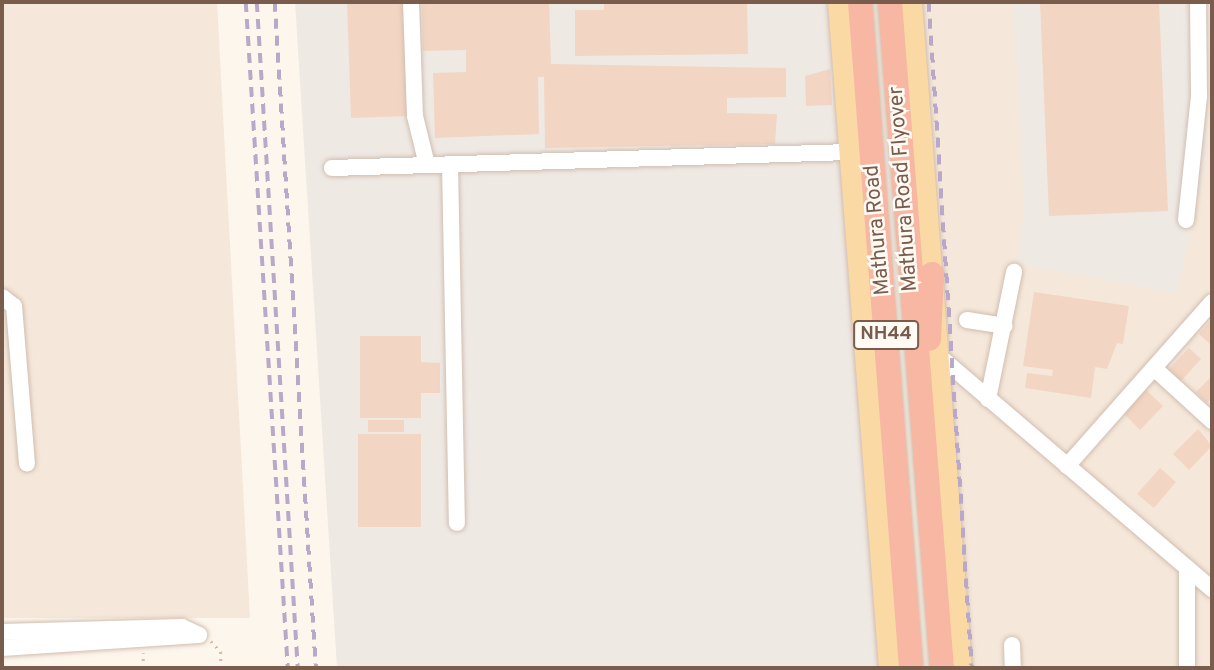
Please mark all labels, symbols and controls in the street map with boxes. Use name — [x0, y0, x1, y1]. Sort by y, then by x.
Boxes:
street label: Mathura Road Flyover — [884, 85, 924, 293]
street label: Mathura Road — [860, 164, 896, 296]
road number: NH44 — [853, 320, 919, 350]

